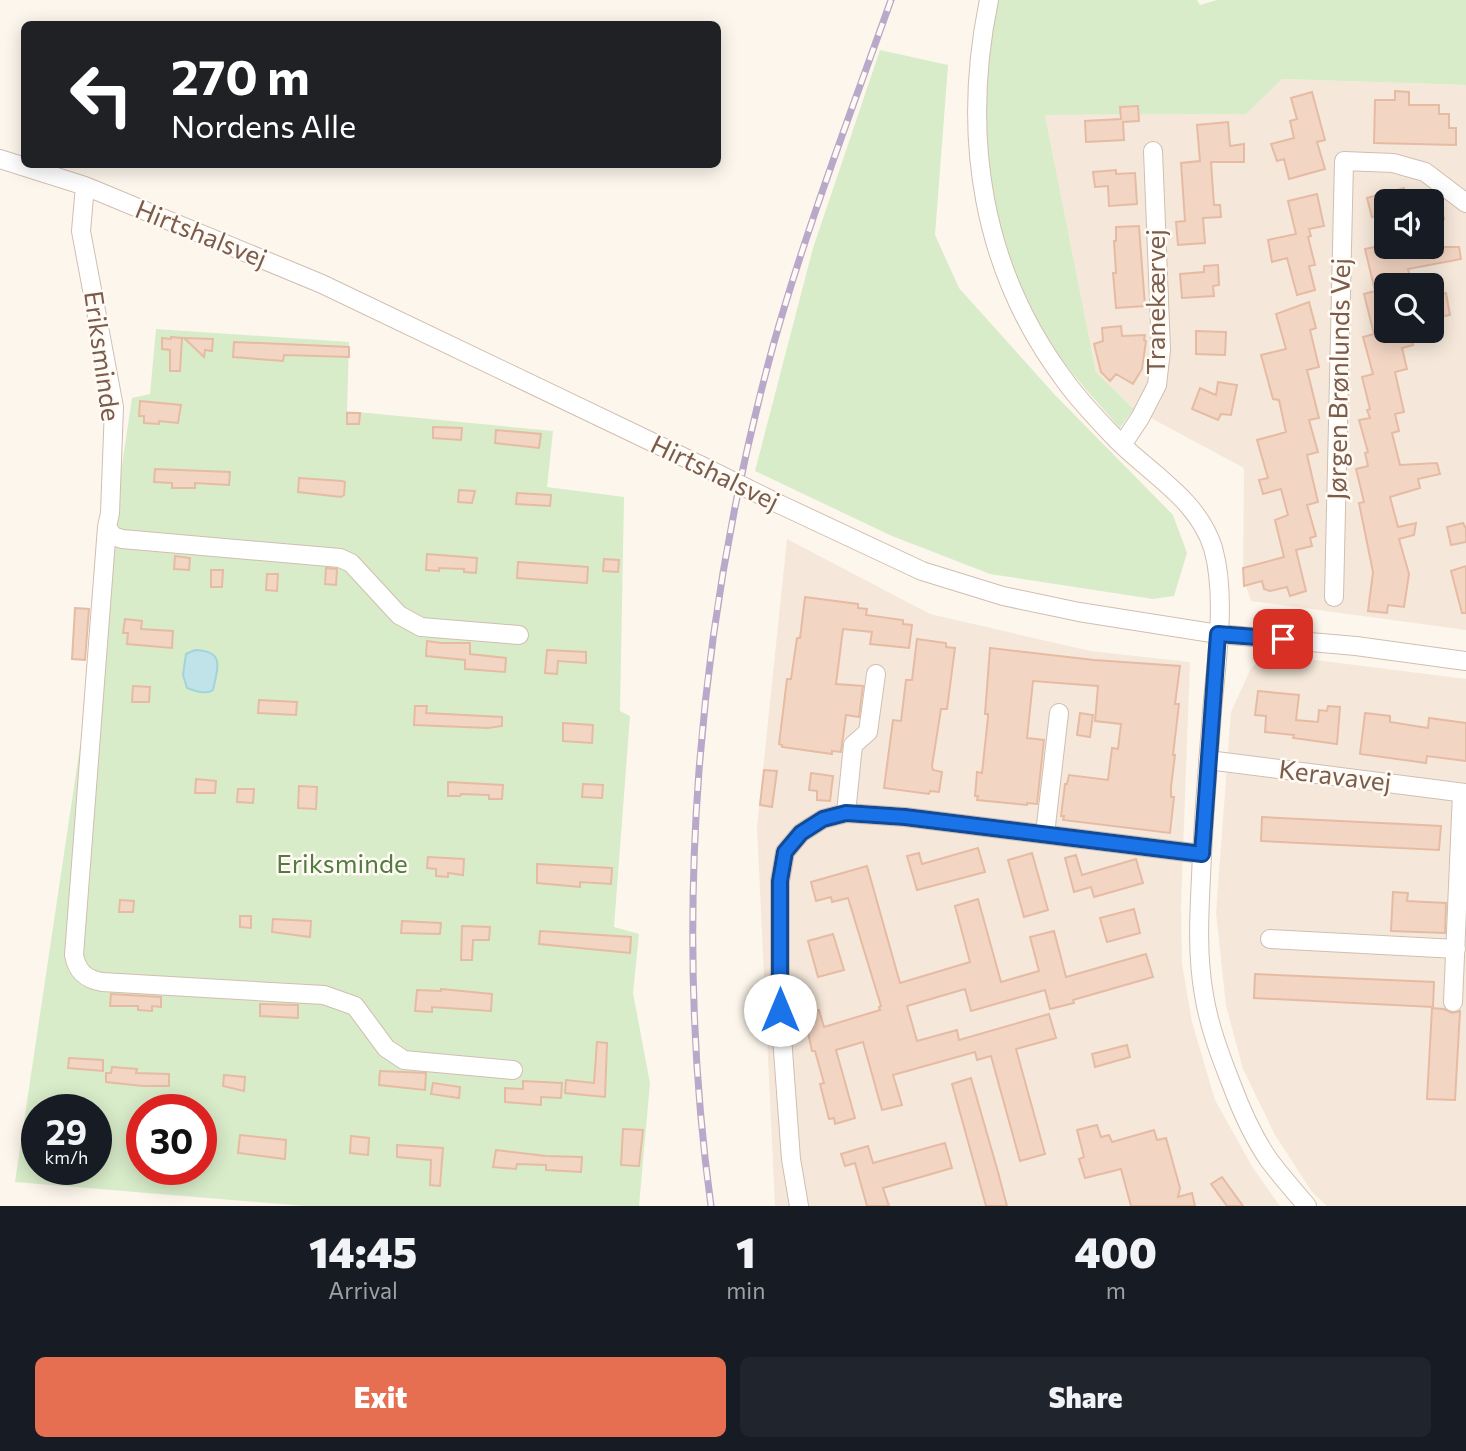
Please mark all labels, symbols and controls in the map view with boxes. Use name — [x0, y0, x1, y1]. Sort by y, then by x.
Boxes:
text: 270 m — [171, 45, 310, 105]
icon: left — [56, 49, 147, 140]
text: Nordens Alle — [171, 105, 356, 145]
map controls — [1374, 189, 1444, 343]
button: sound — [1374, 189, 1444, 259]
street label: Hirtshalsvej — [131, 192, 272, 273]
street label: Tranekærvej — [1139, 229, 1170, 375]
street label: Jørgen Brønlunds Vej — [1320, 258, 1355, 500]
button: search — [1374, 273, 1444, 343]
street label: Eriksminde — [79, 289, 128, 423]
street label: Hirtshalsvej — [646, 427, 785, 516]
pin — [1253, 609, 1313, 669]
icon: arrive — [1264, 620, 1302, 658]
street label: Keravavej — [1277, 752, 1393, 797]
park label: Eriksminde — [276, 847, 408, 878]
position arrow — [743, 973, 817, 1047]
speed limit sign: 30 — [126, 1094, 217, 1185]
text: 29 — [46, 1109, 87, 1152]
text: km/h — [45, 1146, 88, 1168]
text: 14:45 — [309, 1225, 417, 1277]
text: 1 — [736, 1225, 756, 1277]
text: 400 — [1074, 1225, 1157, 1277]
text: Arrival — [328, 1276, 398, 1304]
text: min — [726, 1276, 765, 1304]
text: m — [1106, 1276, 1126, 1304]
button: Exit — [35, 1357, 726, 1437]
button: Share — [740, 1357, 1431, 1437]

